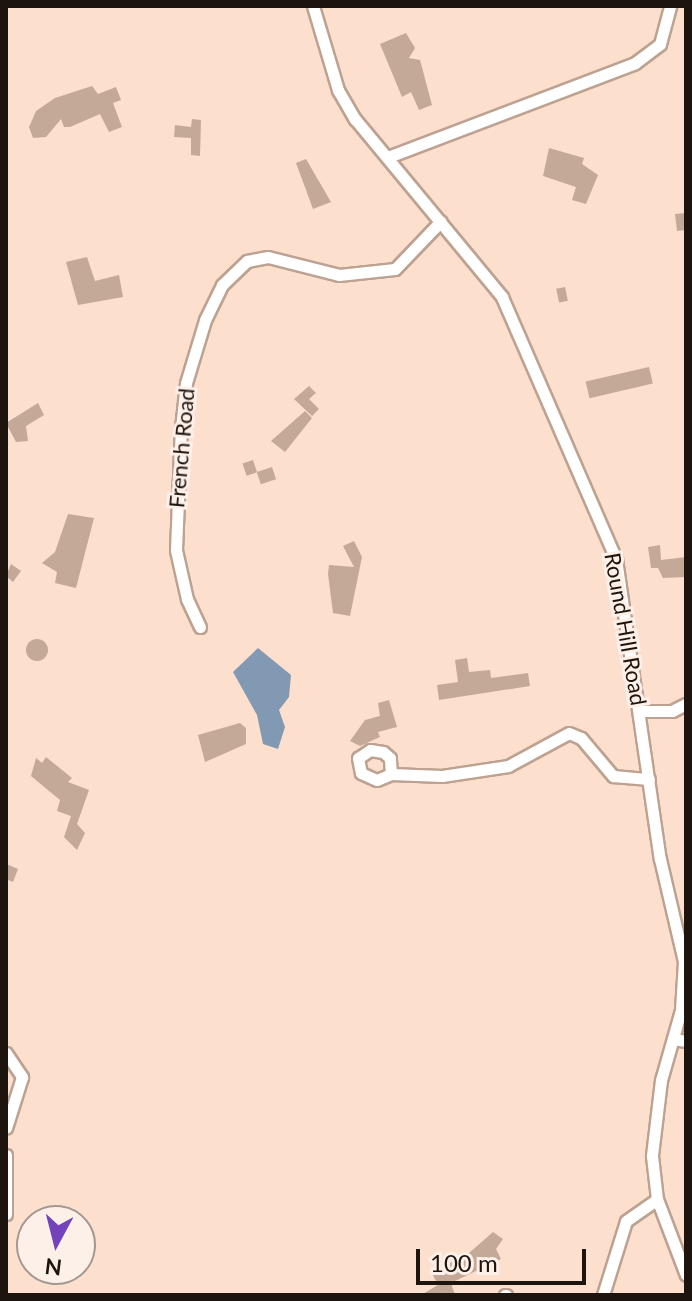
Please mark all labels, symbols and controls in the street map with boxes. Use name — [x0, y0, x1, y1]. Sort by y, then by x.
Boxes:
street label: French Road — [163, 387, 199, 509]
street label: Round Hill Road — [600, 551, 652, 707]
north arrow — [16, 1205, 96, 1285]
scale bar — [420, 1233, 590, 1283]
text: 100 m — [430, 1248, 498, 1277]
text: N — [43, 1253, 63, 1282]

